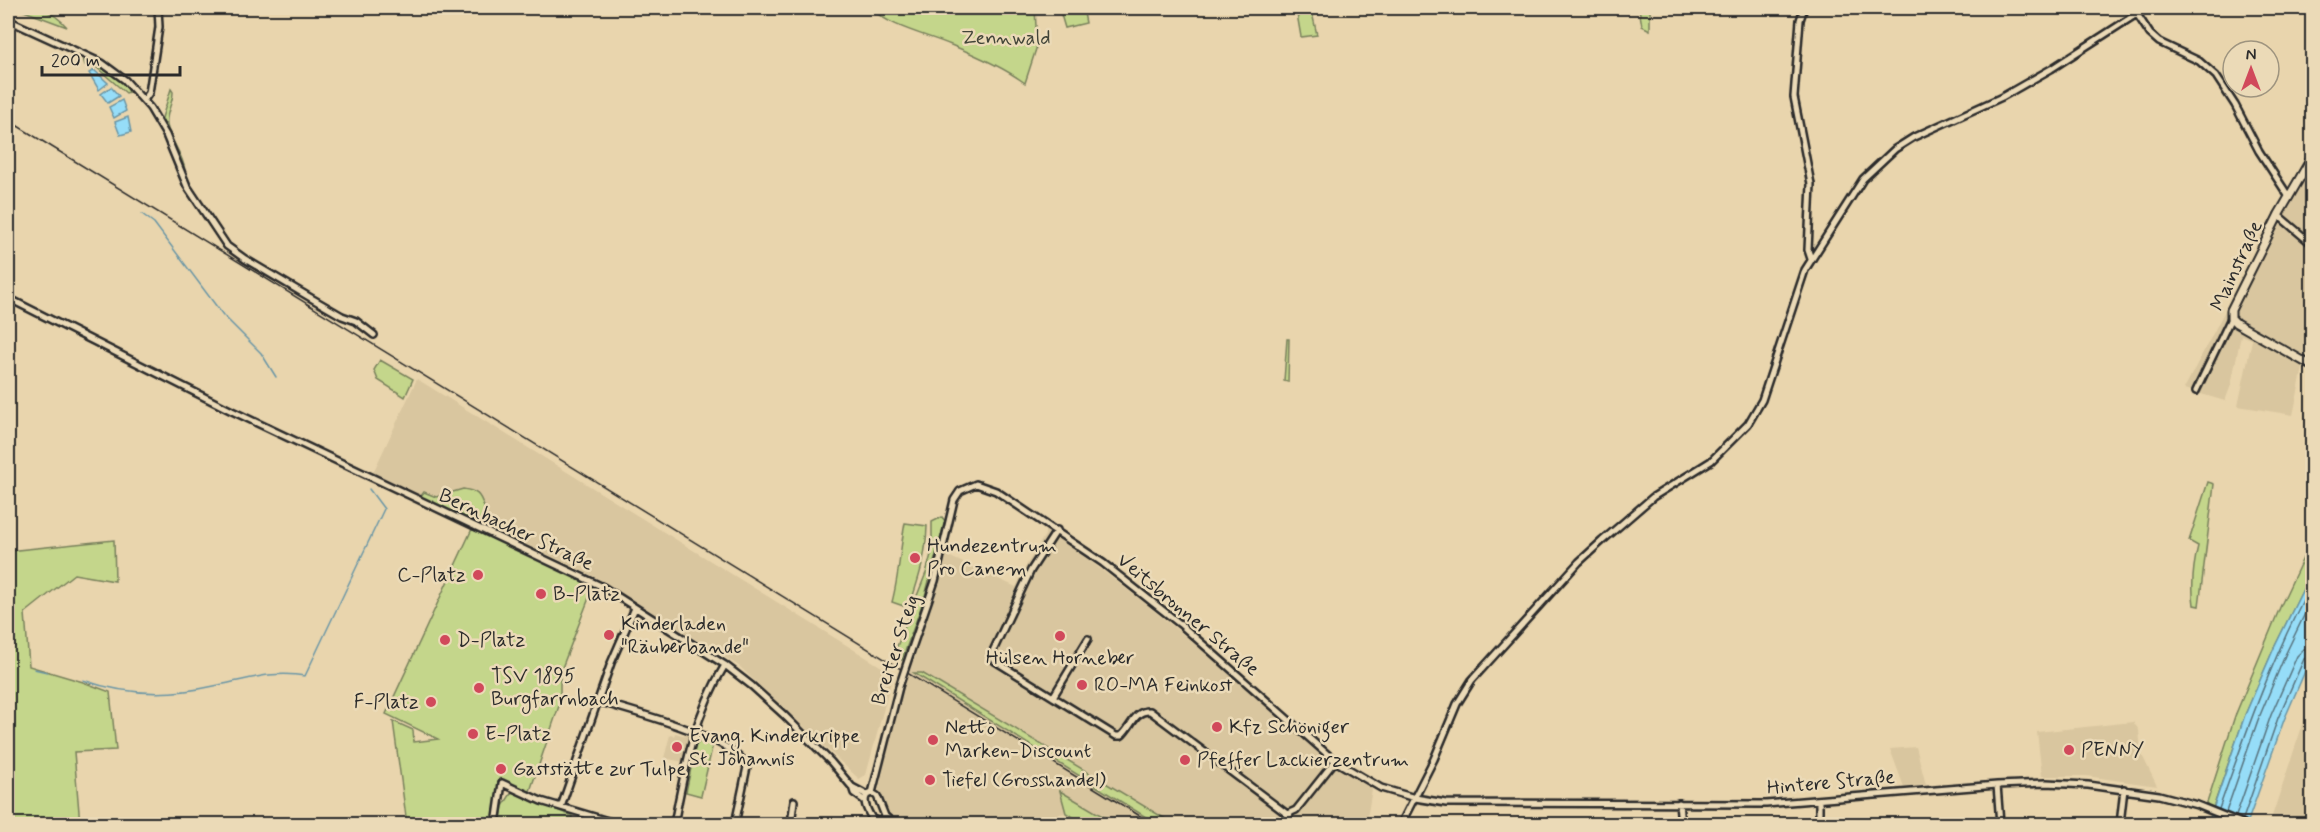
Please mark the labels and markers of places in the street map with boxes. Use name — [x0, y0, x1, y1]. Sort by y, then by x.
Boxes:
place label: Hundezentrum Pro Canem — [927, 533, 1057, 583]
marker: Hundezentrum Pro Canem — [908, 551, 922, 565]
place label: C-Platz — [397, 562, 466, 589]
marker: C-Platz — [471, 568, 485, 582]
place label: B-Platz — [553, 581, 620, 608]
marker: B-Platz — [534, 587, 548, 601]
place label: Kinderladen "Räuberbande" — [621, 611, 749, 661]
place label: D-Platz — [457, 627, 525, 654]
marker: Kinderladen "Räuberbande" — [602, 628, 616, 642]
marker: Hülsen Horneber — [1053, 629, 1067, 643]
marker: D-Platz — [438, 633, 452, 647]
place label: Hülsen Horneber — [986, 645, 1134, 672]
place label: TSV 1895 Burgfarrnbach — [491, 663, 619, 714]
place label: RO-MA Feinkost — [1094, 672, 1233, 699]
marker: RO-MA Feinkost — [1075, 678, 1089, 692]
marker: TSV 1895 Burgfarrnbach — [472, 681, 486, 695]
place label: F-Platz — [354, 689, 419, 716]
marker: F-Platz — [424, 695, 438, 709]
place label: Kfz Schöniger — [1229, 714, 1350, 743]
place label: Netto Marken-Discount — [945, 715, 1091, 765]
marker: Kfz Schöniger — [1210, 720, 1224, 734]
place label: E-Platz — [485, 721, 551, 748]
place label: Evang. Kinderkrippe St. Johannis — [689, 723, 860, 773]
marker: E-Platz — [466, 727, 480, 741]
marker: Netto Marken-Discount — [926, 733, 940, 747]
place label: PENNY — [2081, 737, 2144, 764]
marker: Evang. Kinderkrippe St. Johannis — [670, 740, 684, 754]
marker: PENNY — [2062, 743, 2076, 757]
place label: Pfeffer Lackierzentrum — [1197, 747, 1409, 774]
marker: Pfeffer Lackierzentrum — [1178, 753, 1192, 767]
place label: Gaststätte zur Tulpe — [513, 756, 686, 783]
marker: Gaststätte zur Tulpe — [494, 762, 508, 776]
place label: Tiefel (Grosshandel) — [942, 767, 1106, 794]
marker: Tiefel (Grosshandel) — [923, 773, 937, 787]

